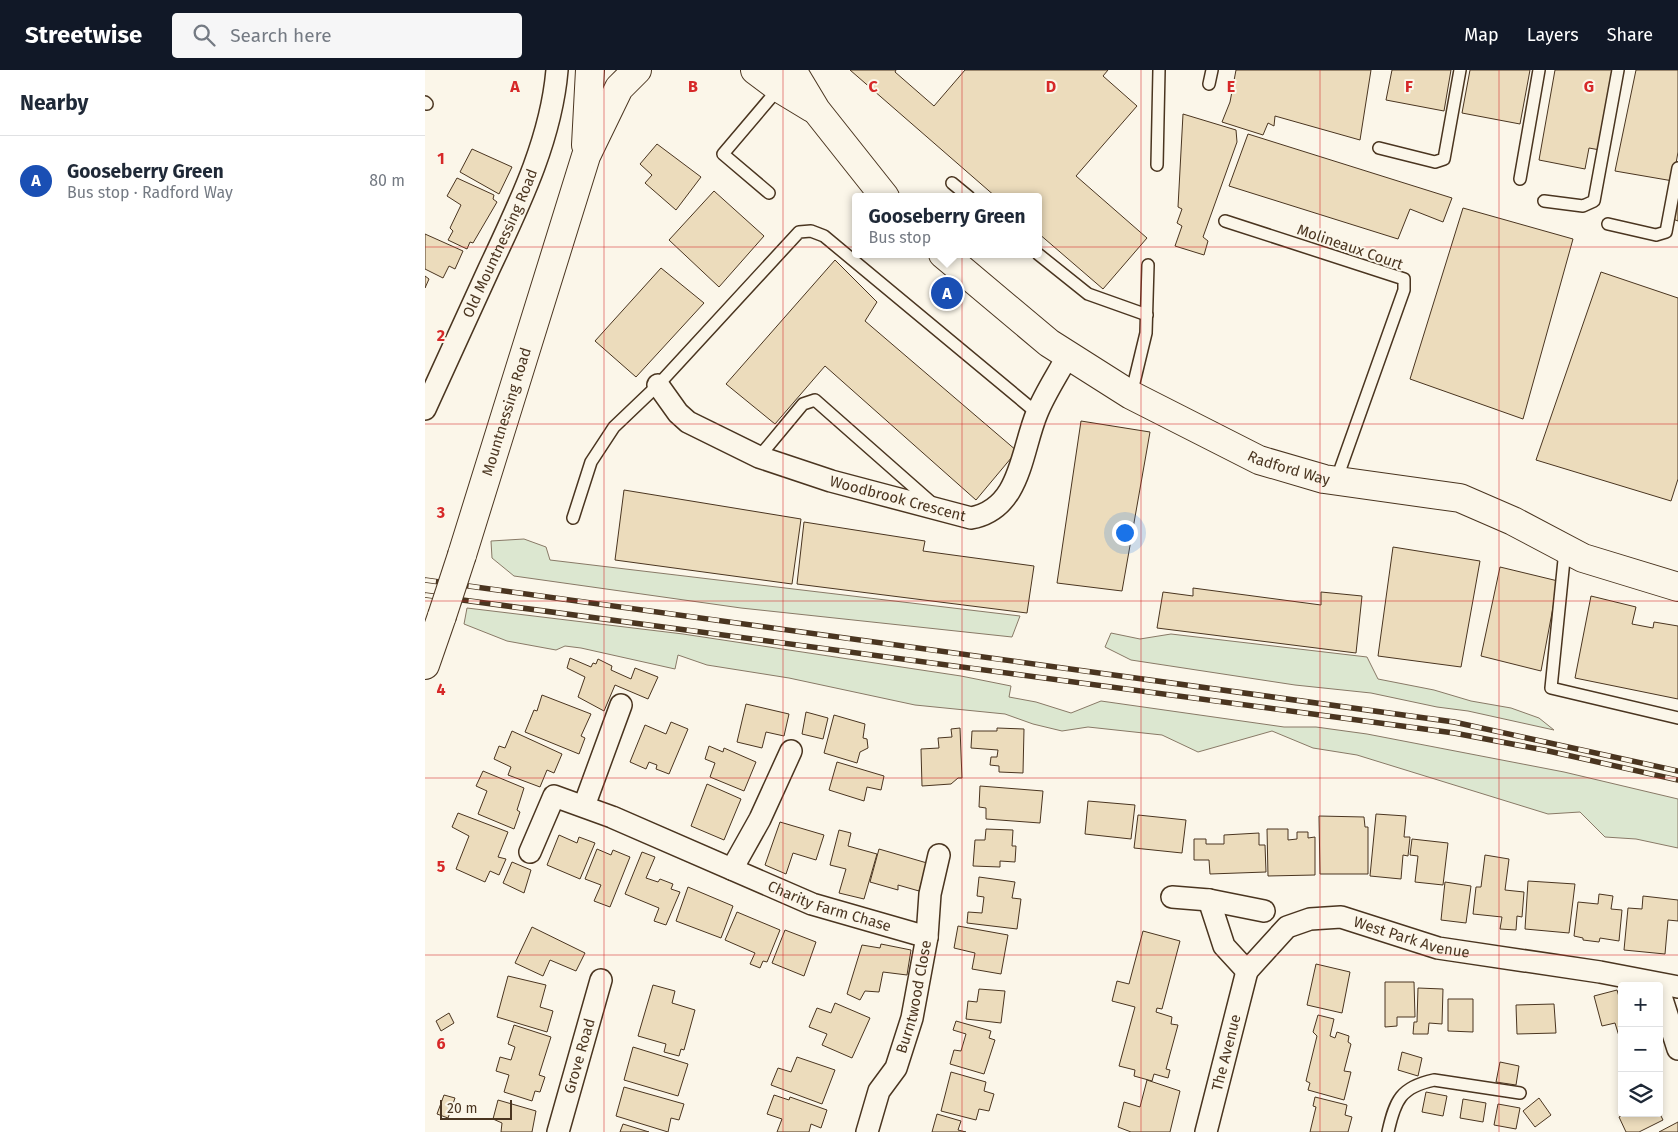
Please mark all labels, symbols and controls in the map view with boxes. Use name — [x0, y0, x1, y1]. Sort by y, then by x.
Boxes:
search box — [172, 13, 522, 58]
text: Streetwise — [25, 21, 142, 49]
icon: search — [190, 21, 218, 49]
text: Search here — [230, 24, 332, 47]
text: Map — [1464, 24, 1499, 46]
text: Layers — [1527, 24, 1579, 46]
text: Share — [1607, 24, 1653, 46]
text: A — [509, 77, 520, 96]
text: B — [688, 77, 698, 96]
text: C — [868, 77, 878, 96]
text: D — [1046, 77, 1056, 96]
text: E — [1227, 77, 1235, 96]
text: F — [1405, 77, 1413, 96]
text: G — [1584, 77, 1594, 96]
text: Nearby — [20, 90, 88, 116]
text: 1 — [437, 149, 445, 168]
text: Gooseberry Green — [67, 160, 224, 183]
street label: Old Mountnessing Road — [459, 166, 541, 321]
text: A — [31, 171, 41, 190]
text: 80 m — [369, 171, 405, 190]
text: Bus stop · Radford Way — [67, 183, 233, 202]
popup — [852, 193, 1042, 258]
text: Gooseberry Green — [869, 205, 1025, 228]
street label: Molineaux Court — [1295, 220, 1406, 274]
text: Bus stop — [869, 228, 931, 247]
pin: A — [931, 274, 963, 312]
text: 2 — [437, 326, 445, 345]
street label: Mountnessing Road — [478, 345, 535, 478]
street label: Radford Way — [1244, 447, 1332, 489]
street label: Woodbrook Crescent — [828, 472, 968, 525]
text: 3 — [436, 503, 445, 522]
your location — [1112, 520, 1138, 546]
text: 4 — [436, 680, 446, 699]
text: 5 — [437, 857, 446, 876]
street label: Charity Farm Chase — [765, 877, 893, 935]
street label: West Park Avenue — [1351, 913, 1471, 962]
street label: Burntwood Close — [892, 939, 935, 1056]
map controls — [1618, 982, 1663, 1117]
button: + — [1618, 982, 1663, 1027]
street label: The Avenue — [1208, 1012, 1245, 1093]
street label: Grove Road — [560, 1016, 599, 1096]
button: − — [1618, 1027, 1663, 1072]
text: 6 — [436, 1034, 446, 1053]
button: layers — [1618, 1072, 1663, 1117]
scale bar — [440, 1097, 513, 1120]
text: 20 m — [447, 1100, 477, 1117]

